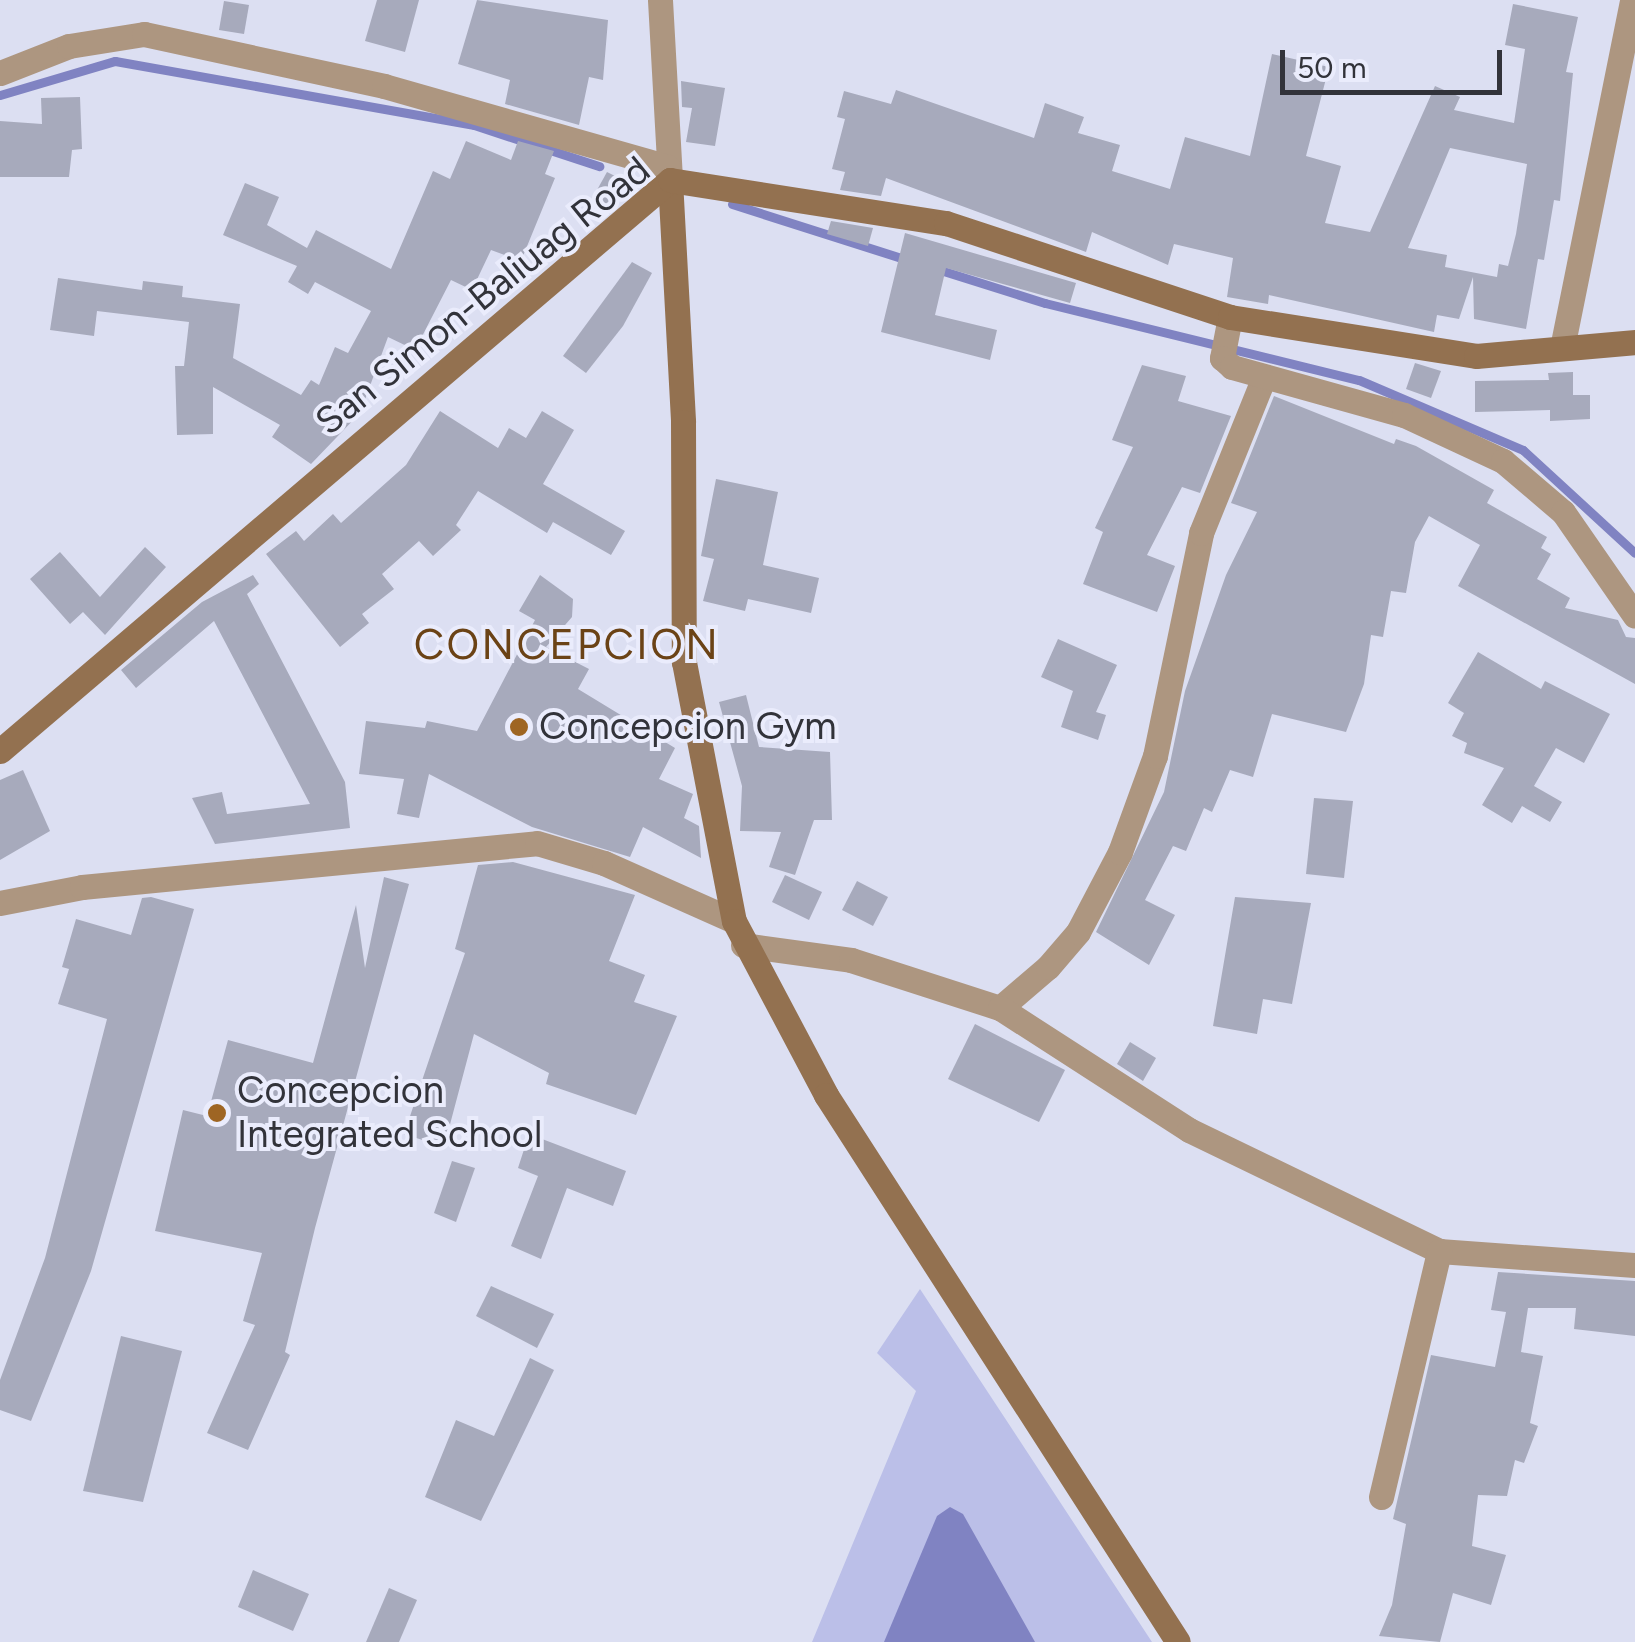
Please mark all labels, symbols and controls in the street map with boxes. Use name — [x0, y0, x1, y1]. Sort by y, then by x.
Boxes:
scale bar — [1285, 30, 1508, 92]
text: 50 m — [1297, 49, 1366, 86]
street label: San Simon-Baliuag Road — [307, 147, 659, 445]
district label: CONCEPCION — [414, 620, 720, 670]
place label: Concepcion Gym — [539, 704, 837, 750]
marker: Concepcion Gym — [508, 716, 530, 738]
place label: Concepcion Integrated School — [237, 1068, 542, 1158]
marker: Concepcion Integrated School — [206, 1102, 228, 1124]

